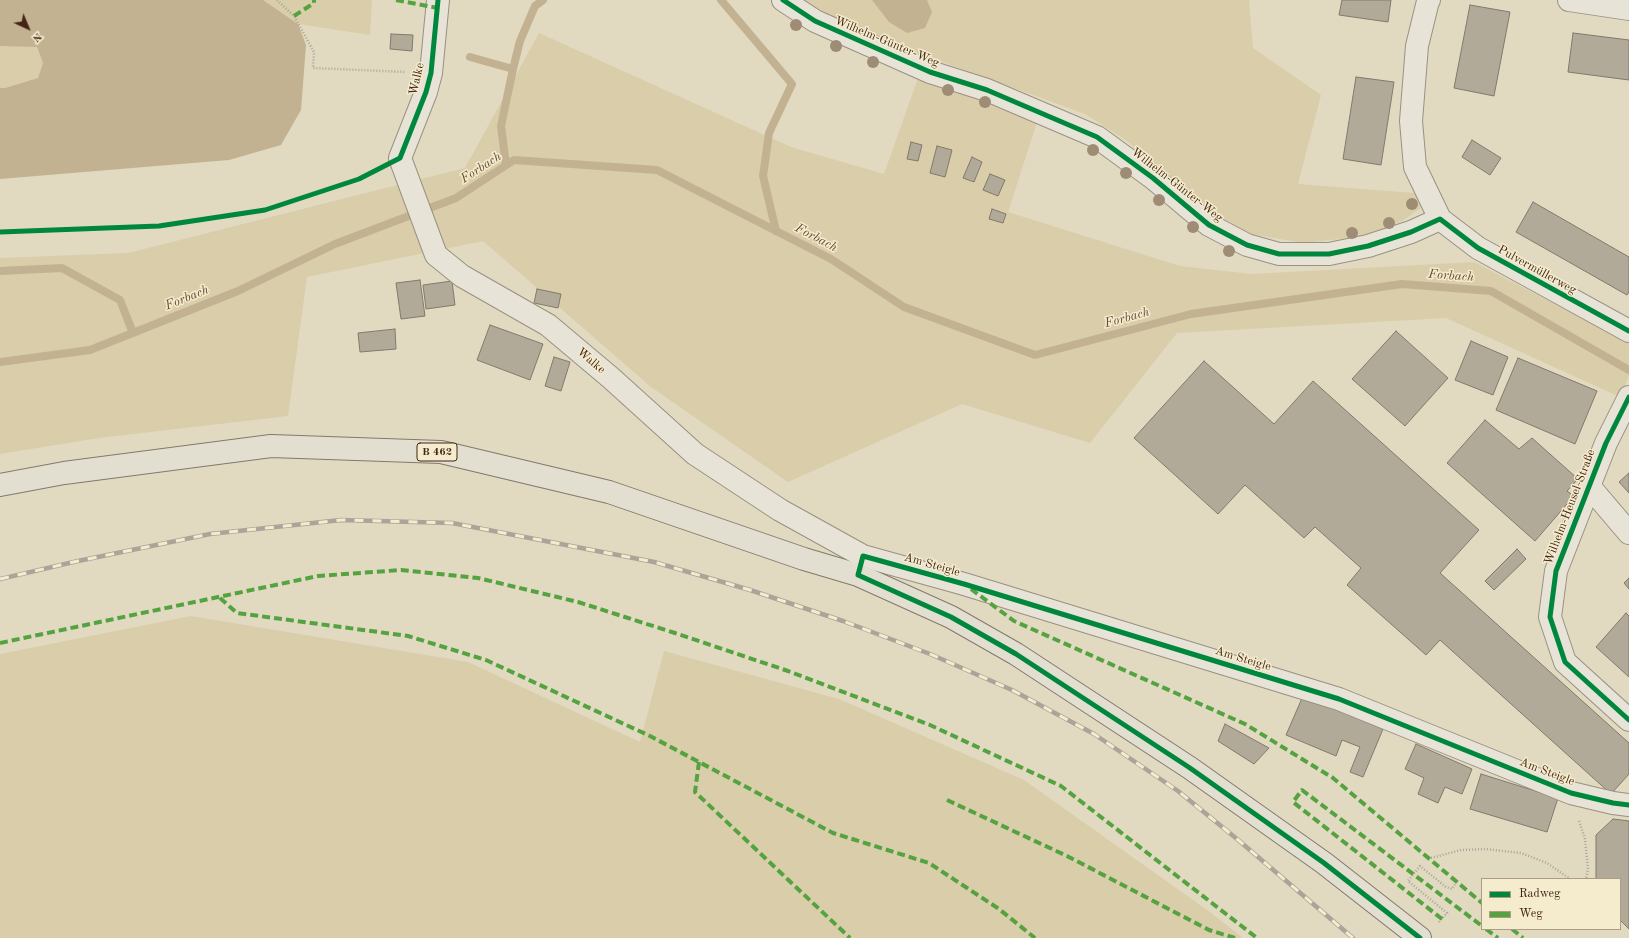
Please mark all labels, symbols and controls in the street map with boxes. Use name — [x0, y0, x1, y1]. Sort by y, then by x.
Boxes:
north arrow — [8, 8, 48, 48]
street label: Wilhelm-Günter-Weg — [833, 13, 941, 71]
text: N — [30, 30, 44, 44]
street label: Walke — [406, 61, 428, 97]
street label: Wilhelm-Günter-Weg — [1128, 145, 1226, 225]
water label: Forbach — [458, 149, 504, 187]
water label: Forbach — [792, 220, 840, 256]
street label: Pulvermüllerweg — [1495, 242, 1579, 298]
water label: Forbach — [1428, 267, 1474, 285]
water label: Forbach — [163, 282, 211, 314]
water label: Forbach — [1103, 305, 1151, 331]
street label: Walke — [574, 345, 608, 377]
road number: B 462 — [417, 443, 457, 461]
street label: Wilhelm-Heusel-Straße — [1541, 447, 1599, 567]
street label: Am Steigle — [902, 550, 962, 580]
street label: Am Steigle — [1213, 644, 1273, 674]
street label: Am Steigle — [1517, 755, 1577, 789]
legend — [1481, 878, 1621, 930]
text: Radweg — [1519, 888, 1561, 900]
text: Weg — [1519, 908, 1543, 920]

